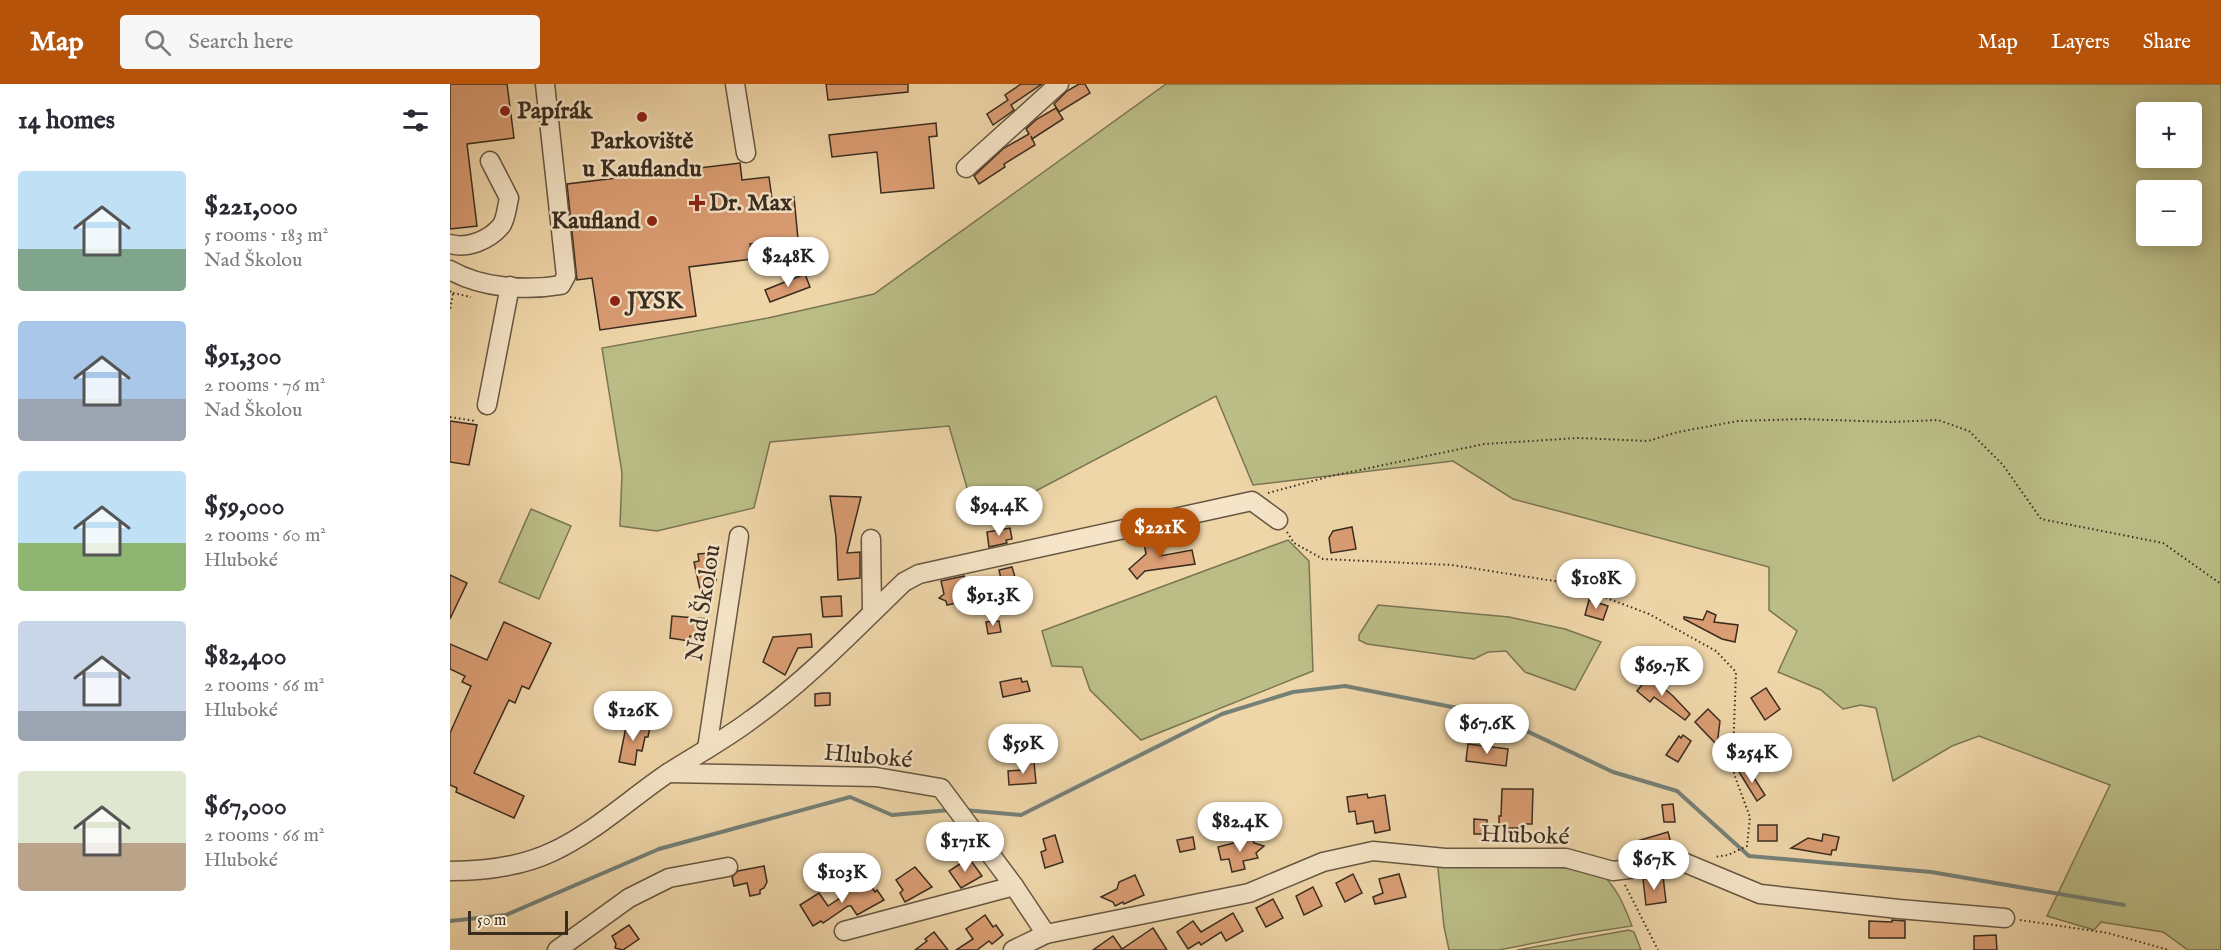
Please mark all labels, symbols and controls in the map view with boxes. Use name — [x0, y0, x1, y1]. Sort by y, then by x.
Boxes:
search box — [120, 15, 540, 69]
text: Map — [30, 25, 84, 60]
icon: search — [141, 26, 174, 59]
text: Search here — [189, 28, 293, 56]
text: Map — [1978, 29, 2018, 56]
text: Layers — [2051, 29, 2110, 56]
text: Share — [2143, 29, 2191, 56]
place label: Papírák — [517, 96, 594, 127]
map controls — [2136, 102, 2202, 246]
button: + — [2136, 102, 2202, 168]
text: 14 homes — [18, 104, 115, 137]
icon: filters — [399, 104, 432, 137]
marker: Papírák — [498, 104, 512, 118]
marker: Parkoviště u Kauflandu — [635, 110, 649, 124]
place label: Parkoviště u Kauflandu — [582, 126, 702, 185]
button: − — [2136, 180, 2202, 246]
place label: Dr. Max — [709, 188, 792, 219]
text: $221,000 — [204, 190, 298, 223]
icon: home — [66, 195, 138, 267]
marker: Dr. Max — [690, 196, 704, 210]
place label: Kaufland — [551, 206, 641, 237]
marker: Kaufland — [645, 214, 659, 228]
text: 5 rooms · 183 m² — [204, 223, 328, 248]
pin: $248K — [746, 237, 830, 288]
text: $248K — [762, 244, 814, 269]
text: Nad Školou — [204, 248, 302, 273]
place label: JYSK — [624, 286, 684, 317]
marker: JYSK — [608, 294, 622, 308]
text: $91,300 — [204, 340, 282, 373]
icon: home — [66, 345, 138, 417]
text: 2 rooms · 76 m² — [204, 373, 325, 398]
text: Nad Školou — [204, 398, 302, 423]
pin: $94.4K — [950, 486, 1048, 537]
text: $59,000 — [204, 490, 284, 523]
text: $94.4K — [970, 493, 1028, 518]
icon: home — [66, 495, 138, 567]
pin: $221K — [1118, 508, 1202, 559]
text: $221K — [1134, 515, 1186, 540]
text: 2 rooms · 60 m² — [204, 523, 326, 548]
street label: Nad Školou — [679, 542, 729, 664]
text: Hluboké — [204, 548, 278, 573]
pin: $108K — [1554, 559, 1638, 610]
text: $108K — [1571, 566, 1621, 591]
pin: $91.3K — [944, 576, 1042, 627]
text: $91.3K — [966, 583, 1020, 608]
text: $82,400 — [204, 640, 287, 673]
icon: home — [66, 645, 138, 717]
pin: $69.7K — [1613, 646, 1711, 697]
text: $69.7K — [1634, 653, 1690, 678]
text: 2 rooms · 66 m² — [204, 673, 325, 698]
pin: $126K — [591, 691, 675, 742]
text: Hluboké — [204, 698, 278, 723]
text: $126K — [608, 698, 658, 723]
pin: $67.6K — [1438, 704, 1536, 755]
text: $67.6K — [1459, 711, 1515, 736]
pin: $59K — [987, 724, 1059, 775]
text: $59K — [1002, 731, 1044, 756]
pin: $254K — [1710, 733, 1794, 784]
street label: Hluboké — [822, 738, 914, 776]
text: $254K — [1726, 740, 1778, 765]
text: $67,000 — [204, 790, 287, 823]
icon: home — [66, 795, 138, 867]
pin: $82.4K — [1191, 802, 1289, 853]
text: $82.4K — [1211, 809, 1269, 834]
street label: Hluboké — [1480, 819, 1570, 853]
pin: $171K — [923, 822, 1007, 873]
text: 2 rooms · 66 m² — [204, 823, 325, 848]
text: $171K — [940, 829, 990, 854]
pin: $67K — [1618, 840, 1690, 891]
text: $67K — [1632, 847, 1676, 872]
text: Hluboké — [204, 848, 278, 873]
pin: $103K — [800, 853, 884, 904]
text: $103K — [817, 860, 867, 885]
scale bar — [468, 908, 568, 936]
text: 50 m — [477, 911, 506, 931]

